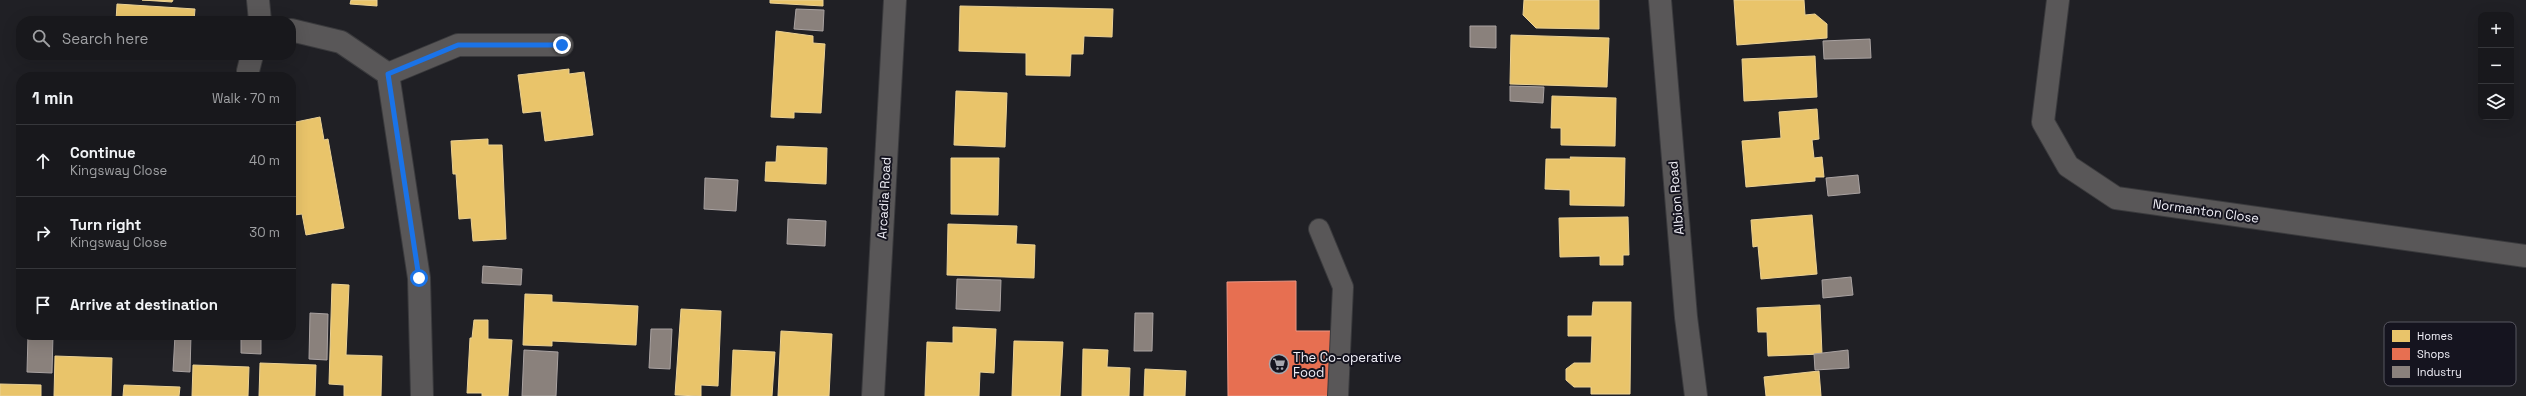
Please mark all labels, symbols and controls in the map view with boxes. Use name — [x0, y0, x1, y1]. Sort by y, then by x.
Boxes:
map controls — [2478, 12, 2514, 120]
button: + — [2478, 12, 2514, 48]
search box — [16, 16, 296, 60]
icon: search — [30, 27, 52, 49]
text: Search here — [62, 29, 148, 48]
route end — [553, 36, 571, 54]
button: − — [2478, 48, 2514, 84]
button: layers — [2478, 84, 2514, 120]
text: 1 min — [32, 87, 74, 109]
text: Walk · 70 m — [212, 90, 280, 107]
text: Continue — [70, 143, 136, 162]
icon: ahead — [32, 150, 54, 172]
text: 40 m — [249, 152, 280, 169]
street label: Arcadia Road — [873, 157, 895, 239]
street label: Albion Road — [1664, 160, 1688, 236]
text: Kingsway Close — [70, 162, 167, 179]
street label: Normanton Close — [2152, 195, 2260, 227]
text: Turn right — [70, 215, 141, 234]
icon: right — [32, 222, 54, 244]
text: 30 m — [249, 224, 280, 241]
text: Kingsway Close — [70, 234, 167, 251]
route start — [410, 269, 428, 287]
icon: arrive — [32, 294, 54, 316]
text: Arrive at destination — [70, 295, 218, 314]
legend — [2384, 322, 2516, 386]
text: Homes — [2417, 329, 2453, 343]
text: Shops — [2417, 347, 2450, 361]
place label: The Co-operative Food — [1293, 349, 1401, 381]
supermarket icon: The Co-operative Food — [1268, 353, 1290, 375]
text: Industry — [2417, 365, 2462, 379]

